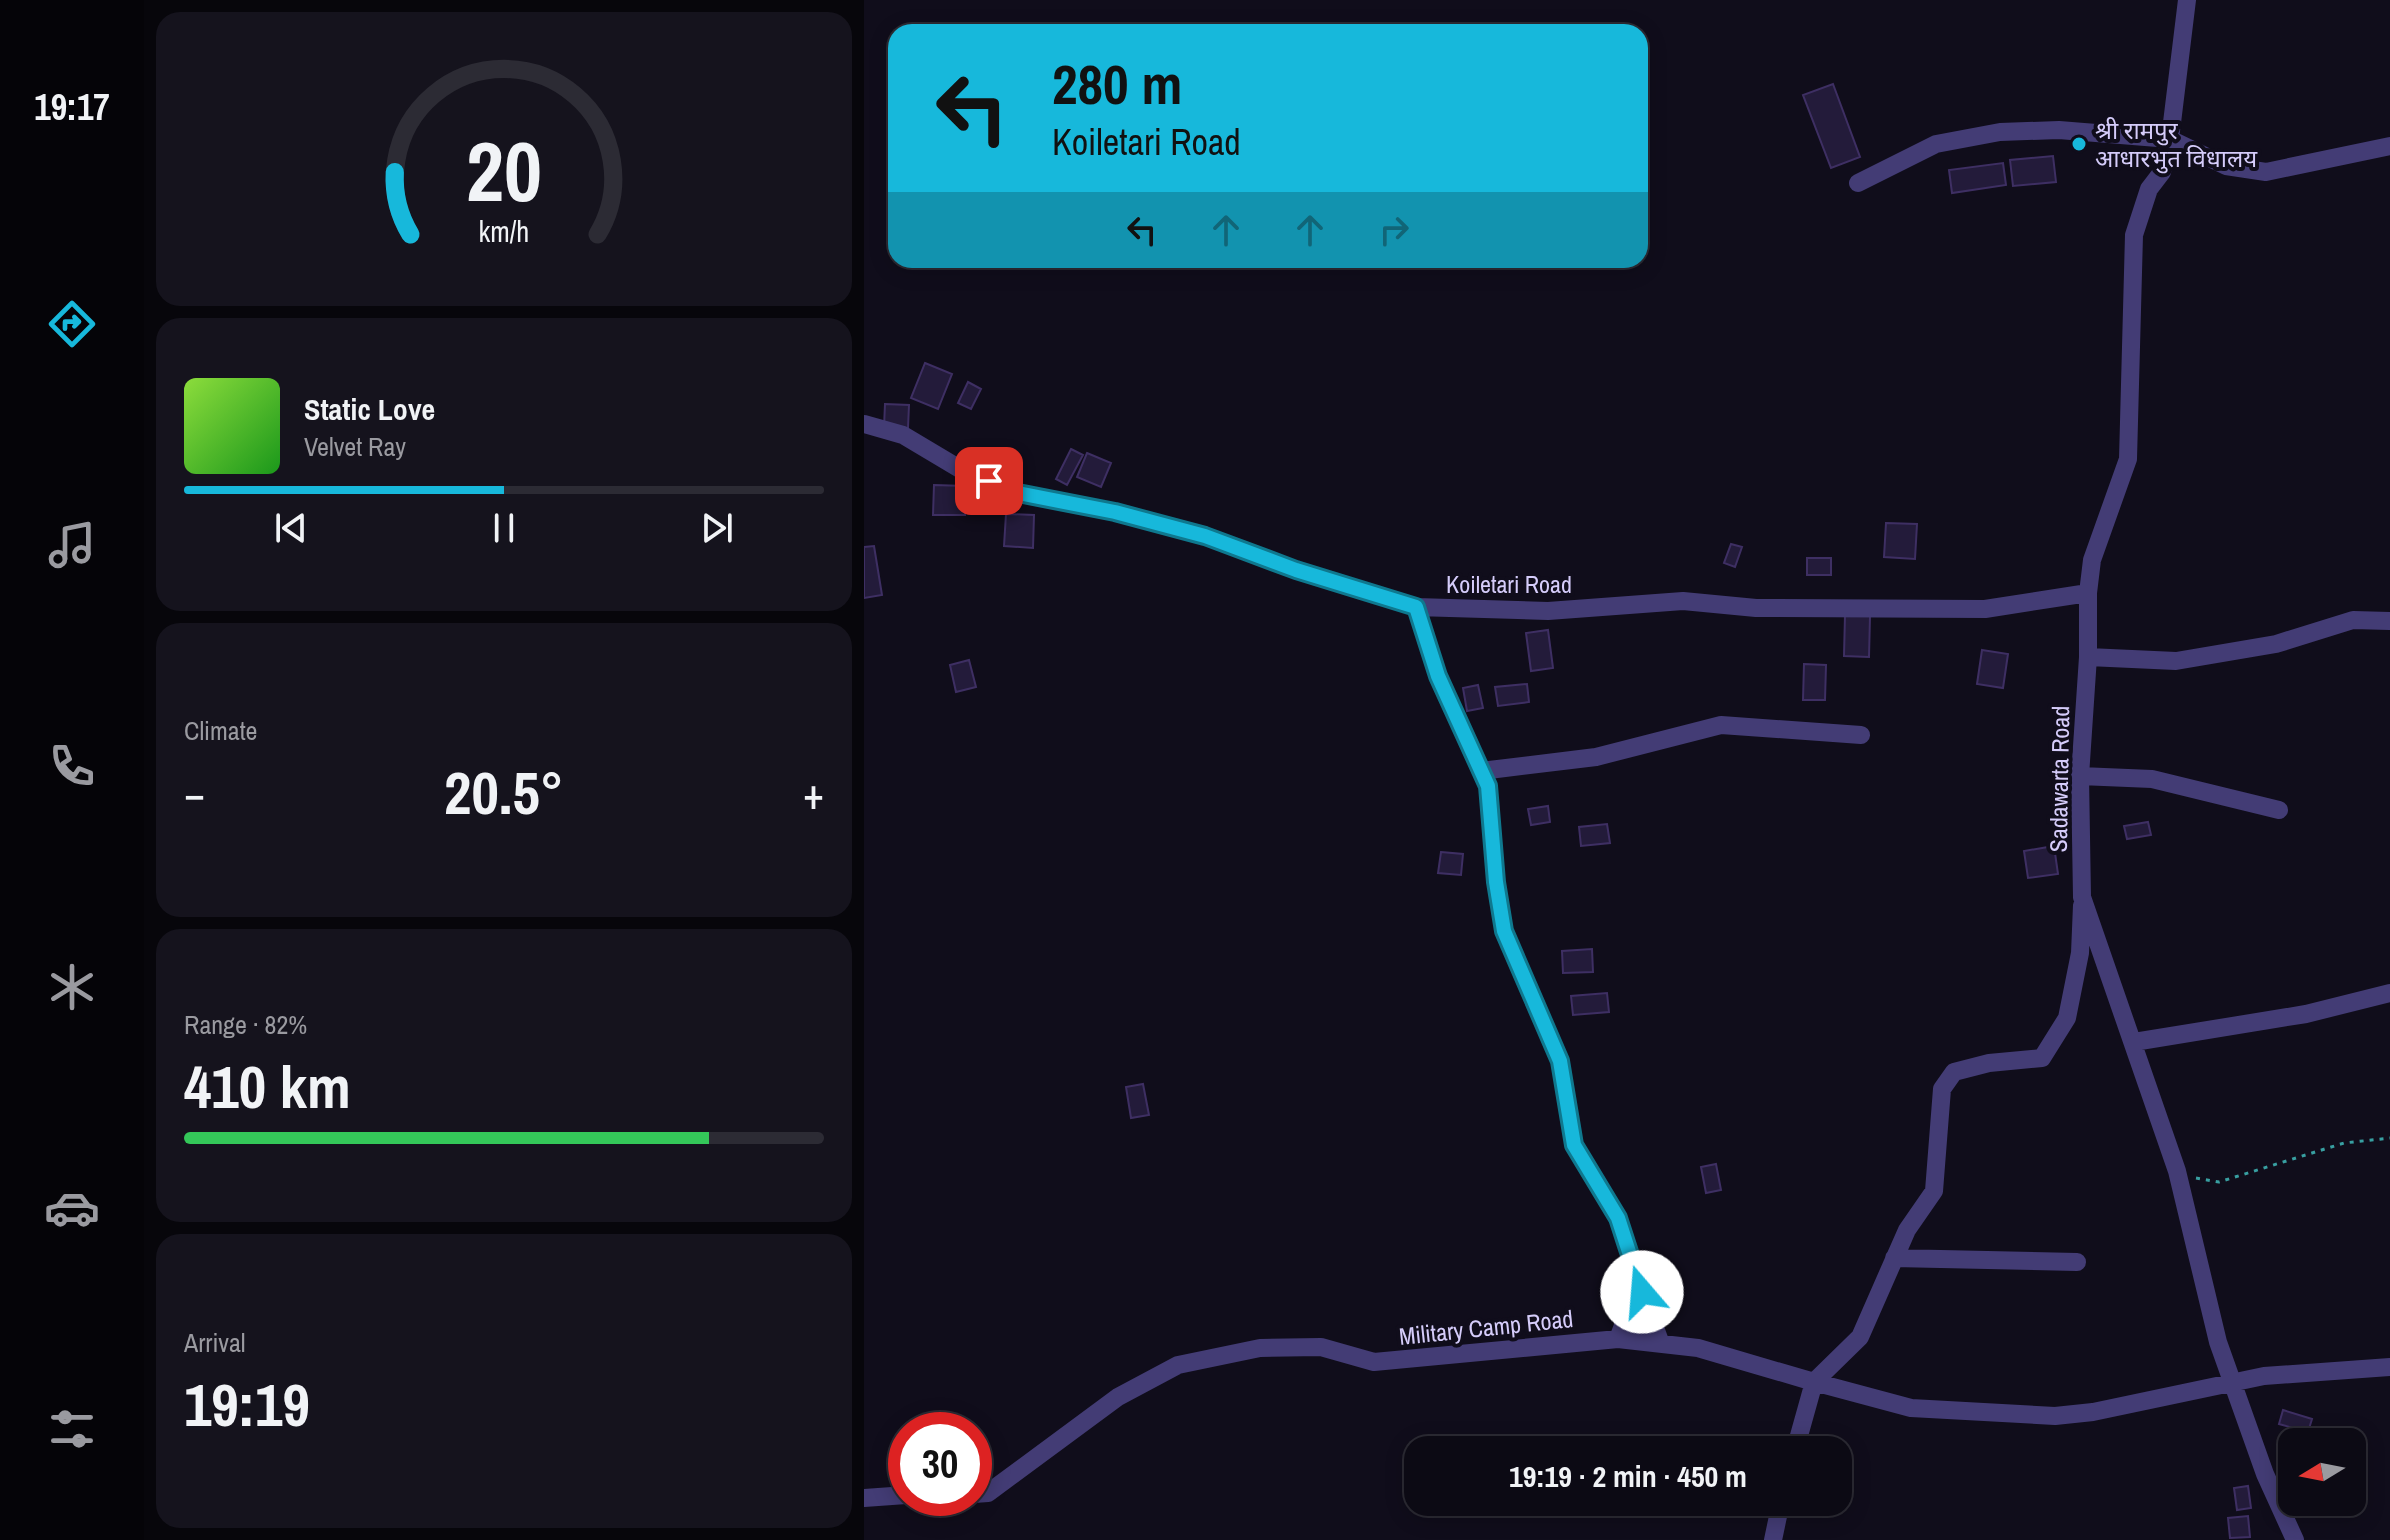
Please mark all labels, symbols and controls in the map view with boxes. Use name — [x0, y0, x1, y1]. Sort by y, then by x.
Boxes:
text: 280 m — [1052, 46, 1182, 121]
icon: left — [920, 56, 1024, 160]
text: 19:17 — [34, 83, 110, 131]
text: 20 — [466, 114, 542, 226]
place label: श्री रामपुर आधारभुत विधालय — [2095, 114, 2258, 174]
text: Koiletari Road — [1052, 118, 1241, 166]
marker: श्री रामपुर आधारभुत विधालय — [2070, 135, 2088, 153]
icon: left — [1120, 208, 1164, 252]
icon: ahead — [1204, 208, 1248, 252]
icon: ahead — [1288, 208, 1332, 252]
icon: right — [1372, 208, 1416, 252]
text: km/h — [479, 212, 529, 251]
icon: directions — [44, 296, 100, 352]
text: Static Love — [304, 389, 435, 429]
text: Velvet Ray — [304, 429, 406, 464]
pin — [955, 447, 1023, 515]
icon: arrive — [967, 459, 1011, 503]
icon: previous — [269, 506, 313, 550]
icon: pause — [482, 506, 526, 550]
icon: next — [695, 506, 739, 550]
icon: music — [44, 517, 100, 573]
street label: Koiletari Road — [1446, 568, 1572, 600]
street label: Sadawarta Road — [2042, 705, 2076, 853]
text: Climate — [184, 713, 257, 748]
icon: phone — [44, 738, 100, 794]
text: 20.5° — [444, 752, 564, 833]
text: − — [184, 763, 205, 823]
text: + — [803, 763, 824, 823]
icon: climate — [44, 959, 100, 1015]
text: Range · 82% — [184, 1007, 307, 1042]
text: 410 km — [184, 1046, 351, 1127]
icon: car — [44, 1180, 100, 1236]
position arrow — [1600, 1250, 1684, 1334]
street label: Military Camp Road — [1397, 1302, 1575, 1352]
text: Arrival — [184, 1325, 246, 1360]
text: 19:19 — [184, 1364, 310, 1445]
icon: filters — [44, 1401, 100, 1457]
speed limit sign: 30 — [888, 1412, 992, 1516]
north arrow — [2278, 1428, 2366, 1516]
map controls — [2278, 1428, 2366, 1516]
text: 19:19 · 2 min · 450 m — [1509, 1456, 1747, 1496]

